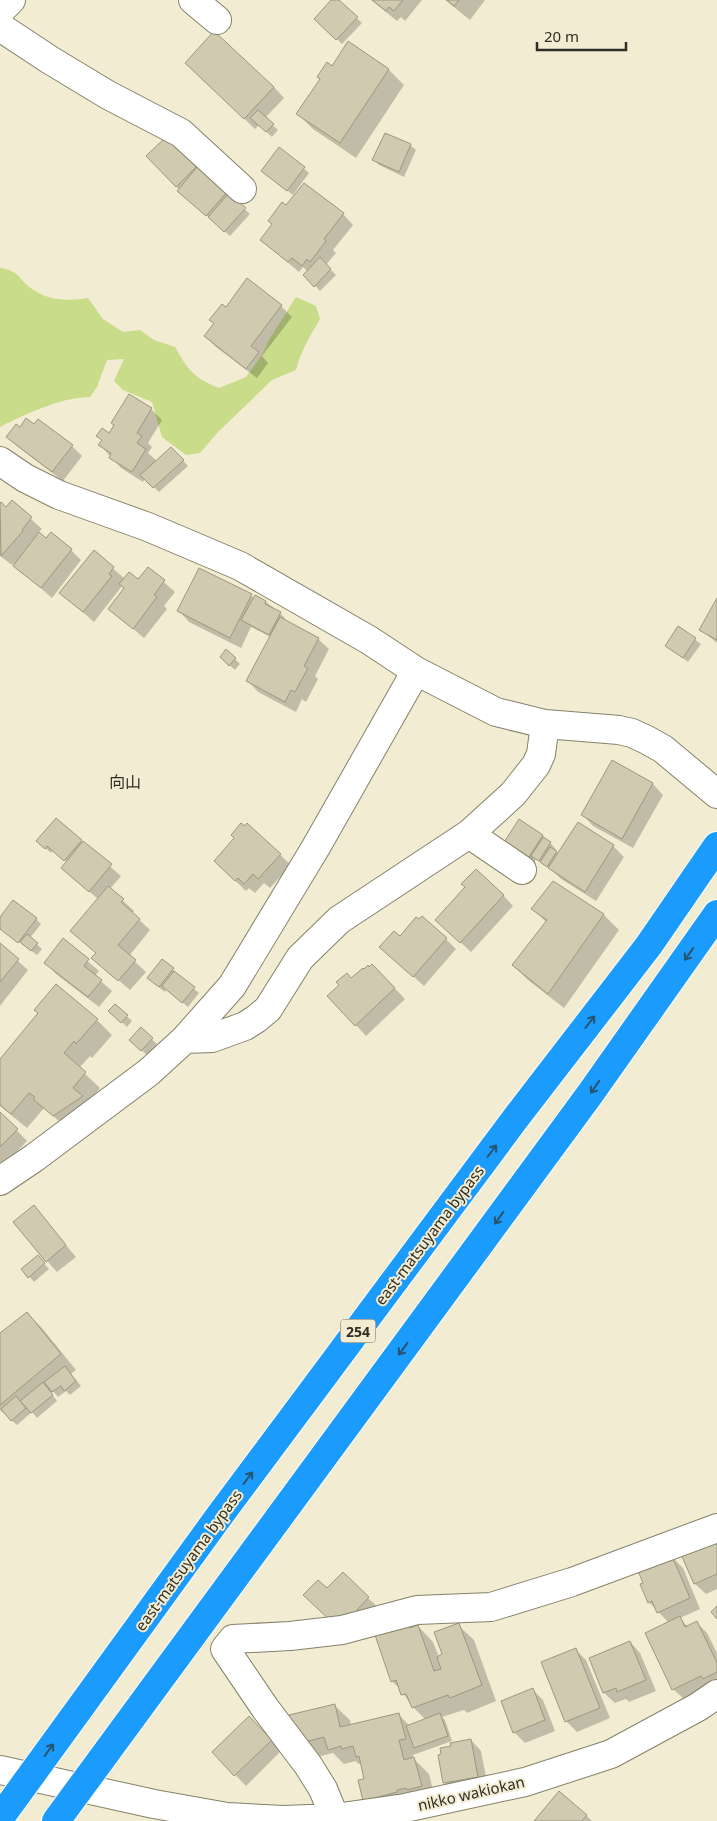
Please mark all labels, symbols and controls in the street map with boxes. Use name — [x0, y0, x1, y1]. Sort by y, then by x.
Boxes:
scale bar — [537, 20, 626, 52]
text: 20 m — [544, 26, 579, 46]
district label: 向山 — [109, 771, 141, 793]
one-way arrow — [684, 947, 694, 961]
one-way arrow — [585, 1016, 596, 1029]
one-way arrow — [590, 1080, 601, 1093]
one-way arrow — [487, 1144, 497, 1158]
street label: east-matsuyama bypass — [370, 1161, 488, 1309]
one-way arrow — [494, 1211, 504, 1225]
road number: 254 — [340, 1320, 376, 1342]
one-way arrow — [398, 1341, 408, 1355]
one-way arrow — [243, 1471, 253, 1485]
street label: east-matsuyama bypass — [130, 1486, 246, 1634]
one-way arrow — [44, 1743, 54, 1757]
street label: nikko wakiokan — [416, 1771, 526, 1815]

